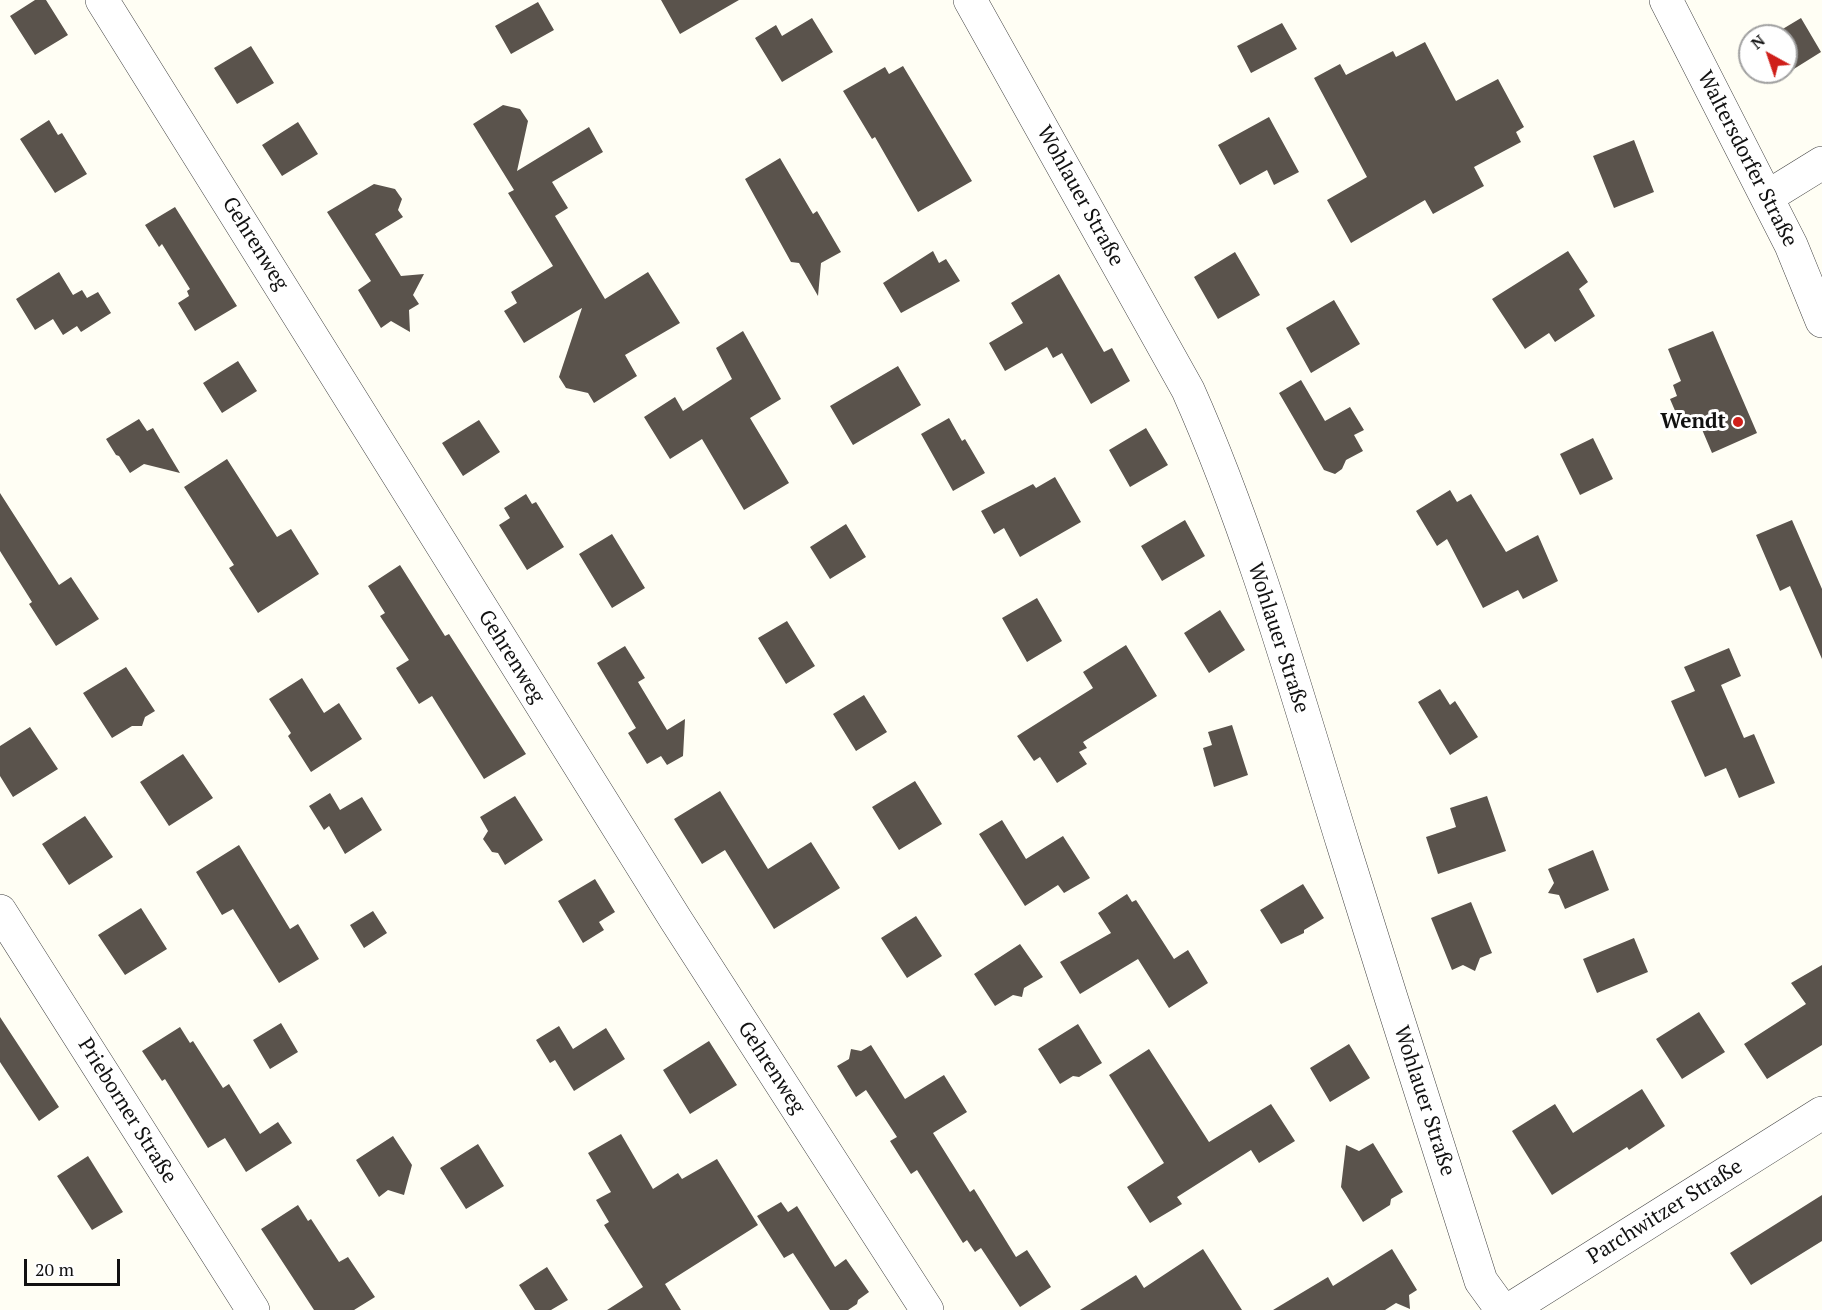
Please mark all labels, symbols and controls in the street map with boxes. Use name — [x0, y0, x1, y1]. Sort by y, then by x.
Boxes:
north arrow — [1738, 24, 1798, 84]
text: N — [1746, 29, 1769, 54]
street label: Waltersdorfer Straße — [1692, 67, 1802, 251]
street label: Wohlauer Straße — [1031, 121, 1129, 271]
street label: Gehrenweg — [216, 193, 294, 295]
place label: Wendt — [1660, 409, 1726, 435]
marker: Wendt — [1731, 415, 1745, 429]
street label: Wohlauer Straße — [1242, 560, 1314, 716]
street label: Gehrenweg — [472, 606, 550, 708]
street label: Gehrenweg — [732, 1017, 810, 1119]
street label: Wohlauer Straße — [1388, 1023, 1460, 1179]
street label: Prieborner Straße — [72, 1034, 182, 1188]
street label: Parchwitzer Straße — [1583, 1154, 1747, 1270]
scale bar — [27, 1247, 123, 1285]
text: 20 m — [35, 1257, 74, 1281]

